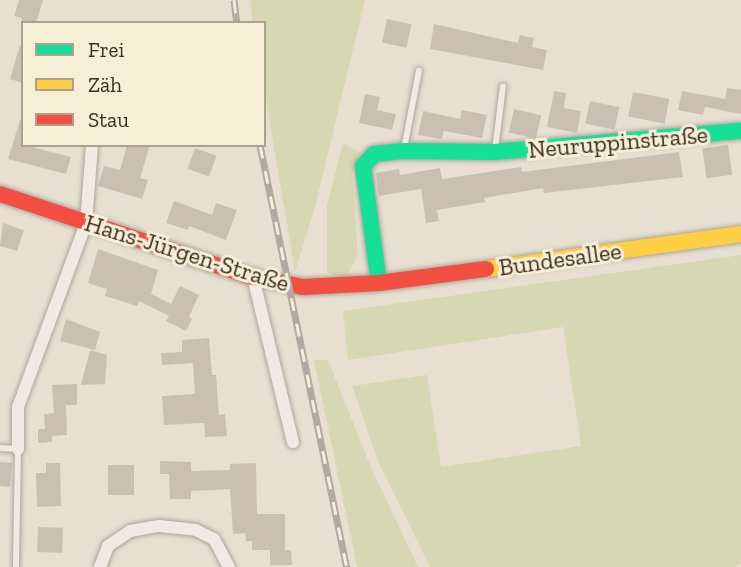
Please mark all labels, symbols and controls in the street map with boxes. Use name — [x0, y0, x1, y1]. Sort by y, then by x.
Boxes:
legend — [21, 21, 266, 147]
text: Frei — [88, 37, 124, 62]
text: Zäh — [88, 72, 122, 97]
text: Stau — [88, 107, 129, 132]
street label: Neuruppinstraße — [527, 120, 709, 164]
street label: Hans-Jürgen-Straße — [81, 208, 293, 298]
street label: Bundesallee — [497, 236, 623, 282]

